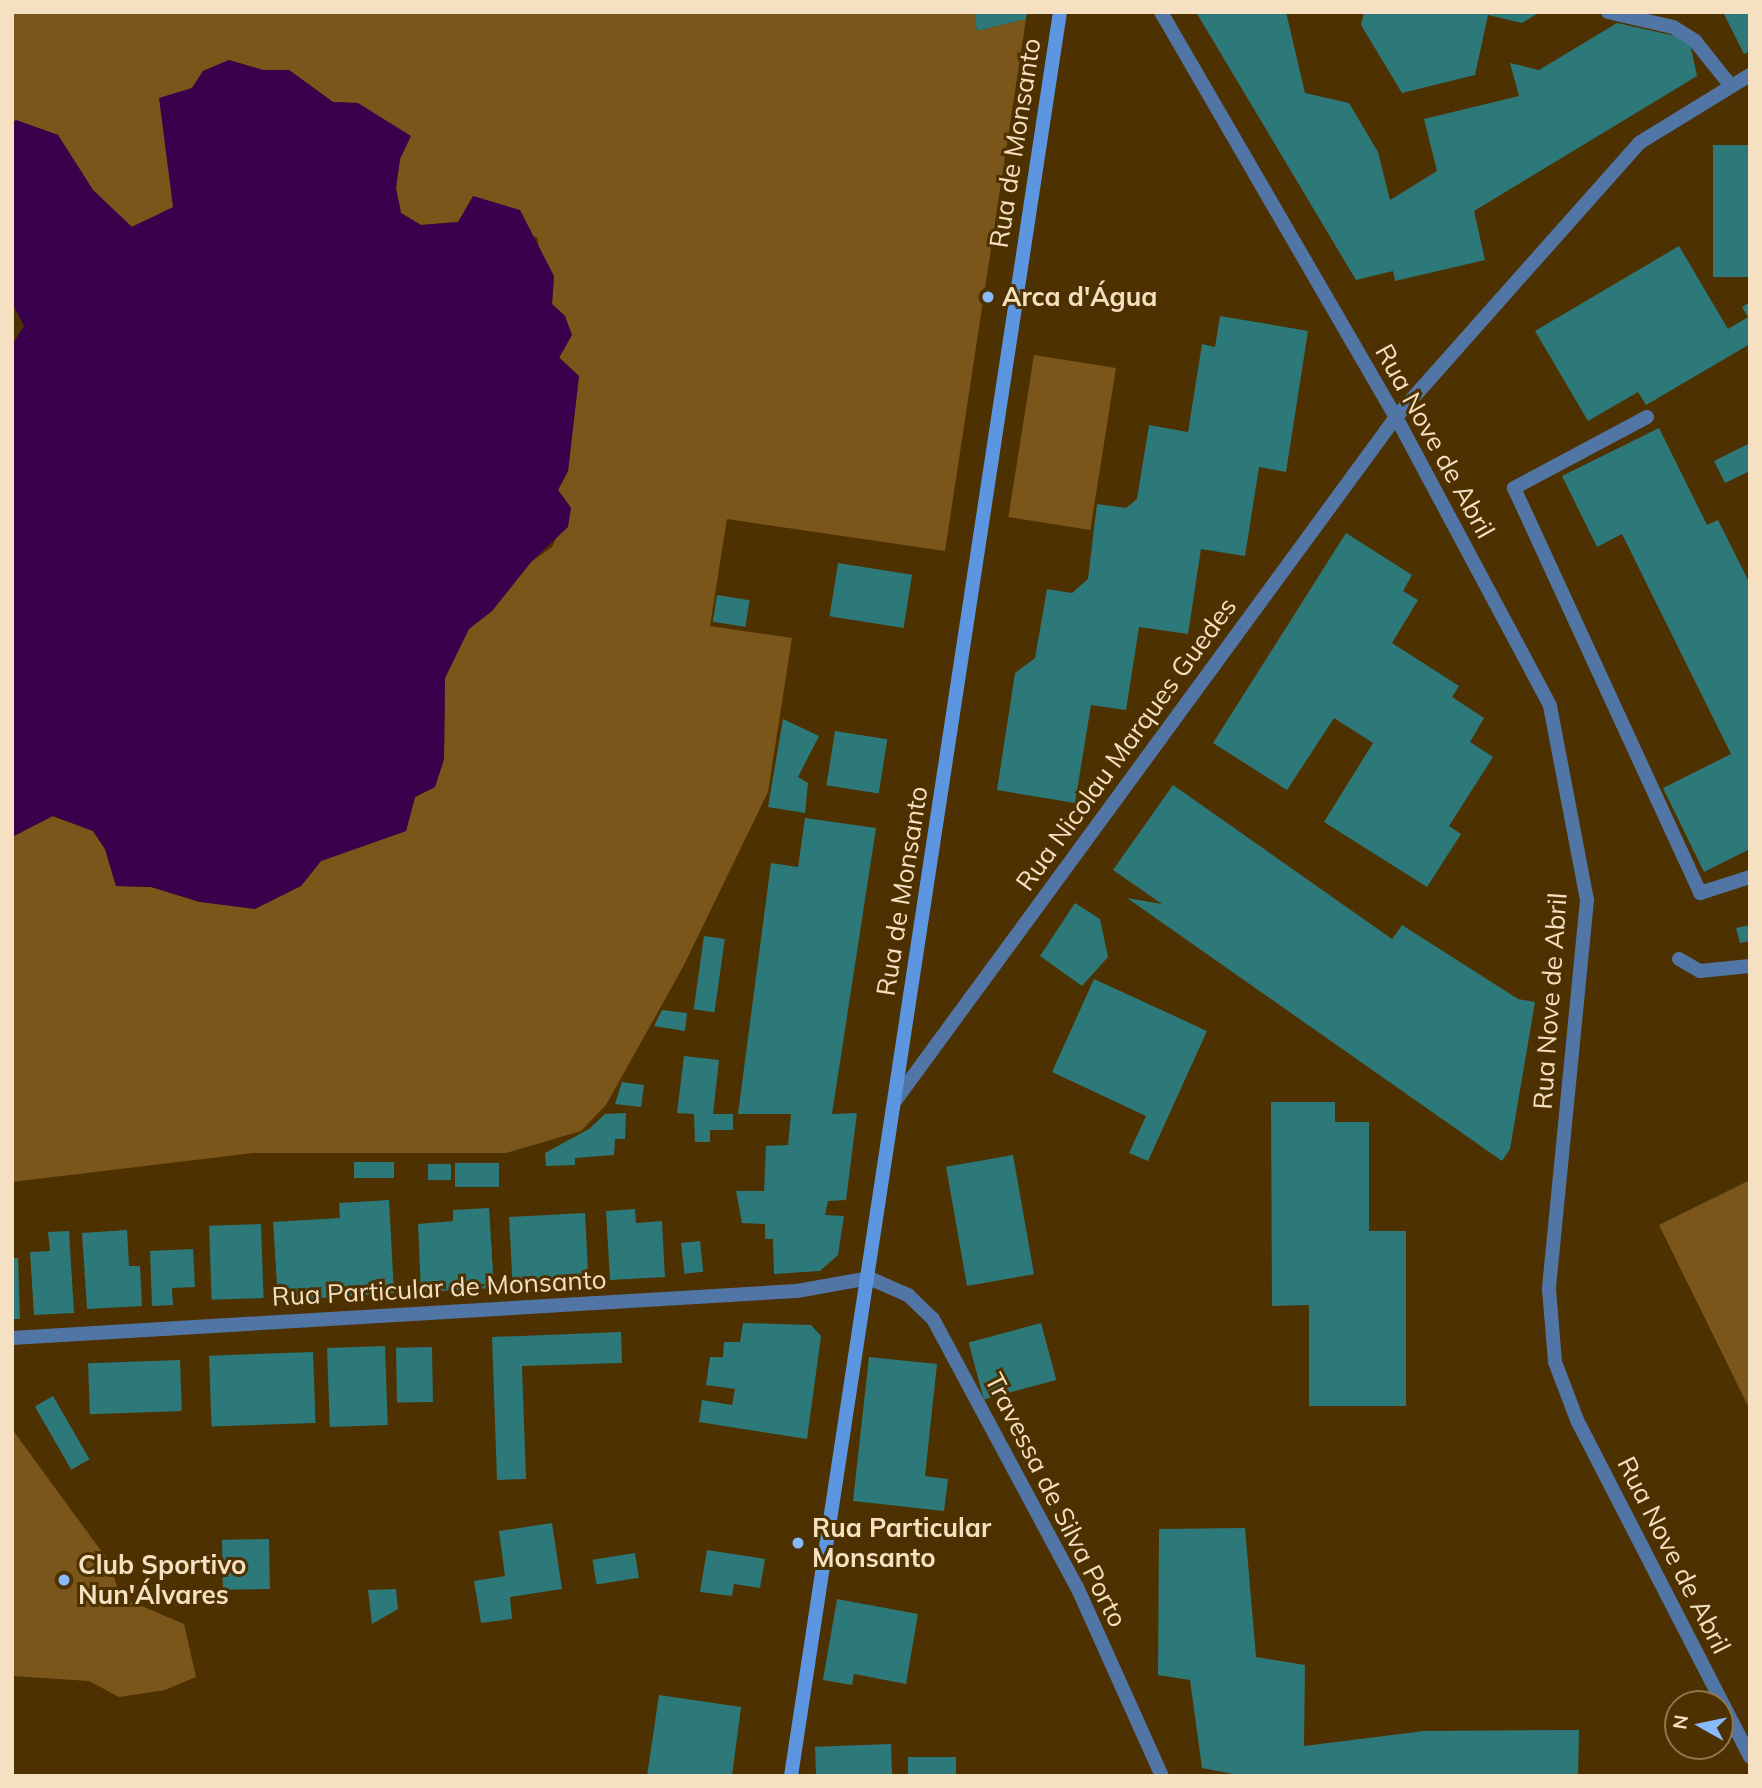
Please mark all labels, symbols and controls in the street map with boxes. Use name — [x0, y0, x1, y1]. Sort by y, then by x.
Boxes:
street label: Rua de Monsanto — [983, 36, 1047, 250]
place label: Arca d'Água — [1002, 281, 1157, 313]
marker: Arca d'Água — [980, 289, 996, 305]
street label: Rua Nove de Abril — [1369, 339, 1501, 543]
street label: Rua Nicolau Marques Guedes — [1009, 591, 1243, 897]
street label: Rua de Monsanto — [870, 784, 934, 998]
street label: Rua Nove de Abril — [1527, 892, 1573, 1110]
street label: Rua Particular de Monsanto — [271, 1264, 607, 1312]
street label: Travessa de Silva Porto — [978, 1368, 1134, 1632]
street label: Rua Nove de Abril — [1611, 1451, 1737, 1659]
place label: Rua Particular Monsanto — [812, 1512, 991, 1574]
marker: Rua Particular Monsanto — [790, 1535, 806, 1551]
place label: Club Sportivo Nun'Álvares — [78, 1549, 246, 1610]
marker: Club Sportivo Nun'Álvares — [56, 1572, 72, 1588]
north arrow — [1664, 1690, 1734, 1760]
text: N — [1667, 1713, 1693, 1731]

